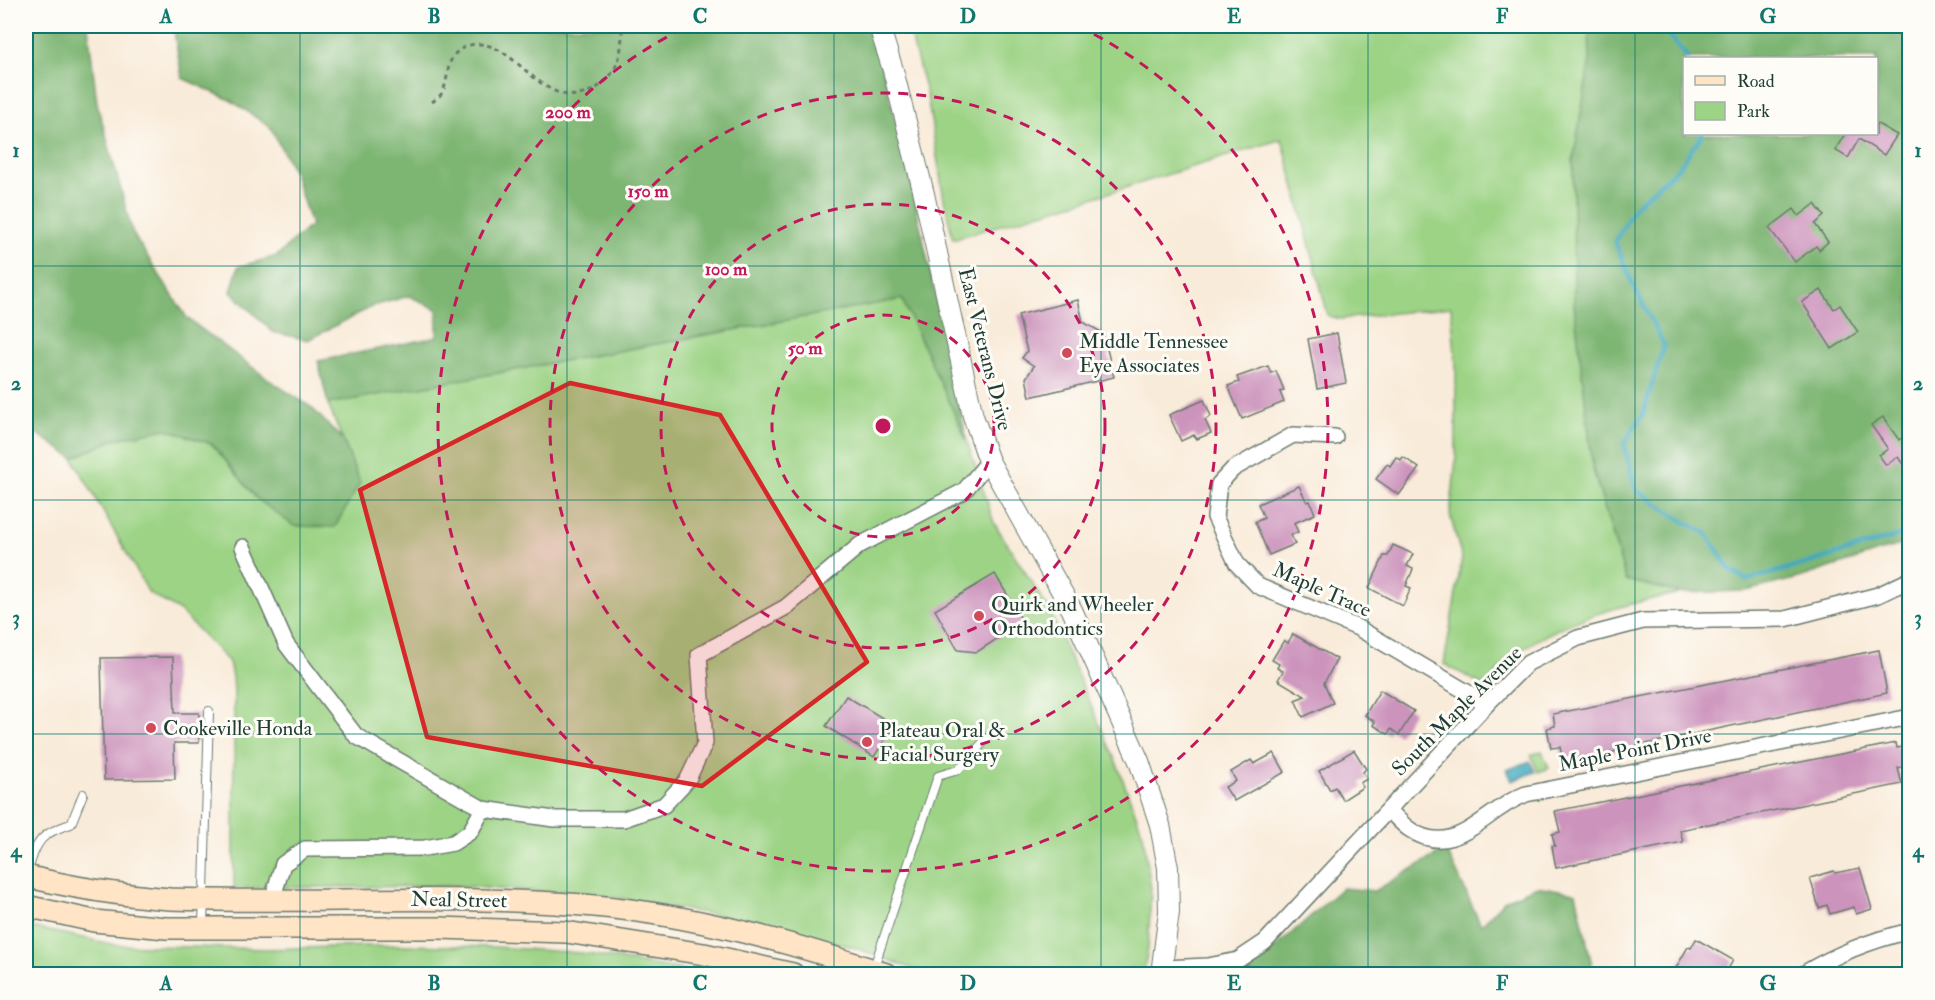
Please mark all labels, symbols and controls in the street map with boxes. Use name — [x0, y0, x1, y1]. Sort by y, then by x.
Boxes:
text: A — [159, 4, 173, 29]
text: B — [427, 4, 441, 29]
text: C — [693, 4, 707, 29]
text: D — [960, 4, 976, 29]
text: E — [1227, 4, 1242, 29]
text: F — [1496, 4, 1509, 29]
text: G — [1760, 4, 1777, 29]
legend — [1683, 57, 1878, 135]
text: Road — [1737, 70, 1775, 93]
text: Park — [1737, 100, 1770, 123]
text: 200 m — [545, 101, 592, 124]
text: 1 — [12, 138, 20, 163]
text: 1 — [1914, 138, 1922, 163]
text: 150 m — [627, 180, 670, 203]
text: 100 m — [705, 258, 748, 281]
street label: East Veterans Drive — [952, 265, 1018, 433]
place label: Middle Tennessee Eye Associates — [1079, 328, 1228, 379]
text: 50 m — [788, 337, 823, 360]
marker: Middle Tennessee Eye Associates — [1060, 346, 1074, 360]
text: 2 — [11, 371, 21, 396]
text: 2 — [1913, 371, 1923, 396]
centre of rings — [873, 416, 893, 436]
street label: Maple Trace — [1269, 556, 1376, 624]
place label: Quirk and Wheeler Orthodontics — [991, 591, 1154, 642]
text: 3 — [12, 605, 20, 630]
text: 3 — [1914, 605, 1922, 630]
marker: Quirk and Wheeler Orthodontics — [972, 609, 986, 623]
street label: South Maple Avenue — [1386, 640, 1528, 782]
place label: Cookeville Honda — [163, 715, 313, 742]
place label: Plateau Oral & Facial Surgery — [879, 717, 1006, 768]
marker: Cookeville Honda — [144, 721, 158, 735]
street label: Maple Point Drive — [1556, 722, 1714, 778]
marker: Plateau Oral & Facial Surgery — [860, 735, 874, 749]
text: 4 — [10, 838, 23, 863]
text: 4 — [1912, 838, 1925, 863]
street label: Neal Street — [411, 886, 508, 914]
text: A — [159, 971, 173, 996]
text: B — [427, 971, 441, 996]
text: C — [693, 971, 707, 996]
text: D — [960, 971, 976, 996]
text: E — [1227, 971, 1242, 996]
text: F — [1496, 971, 1509, 996]
text: G — [1760, 971, 1777, 996]

